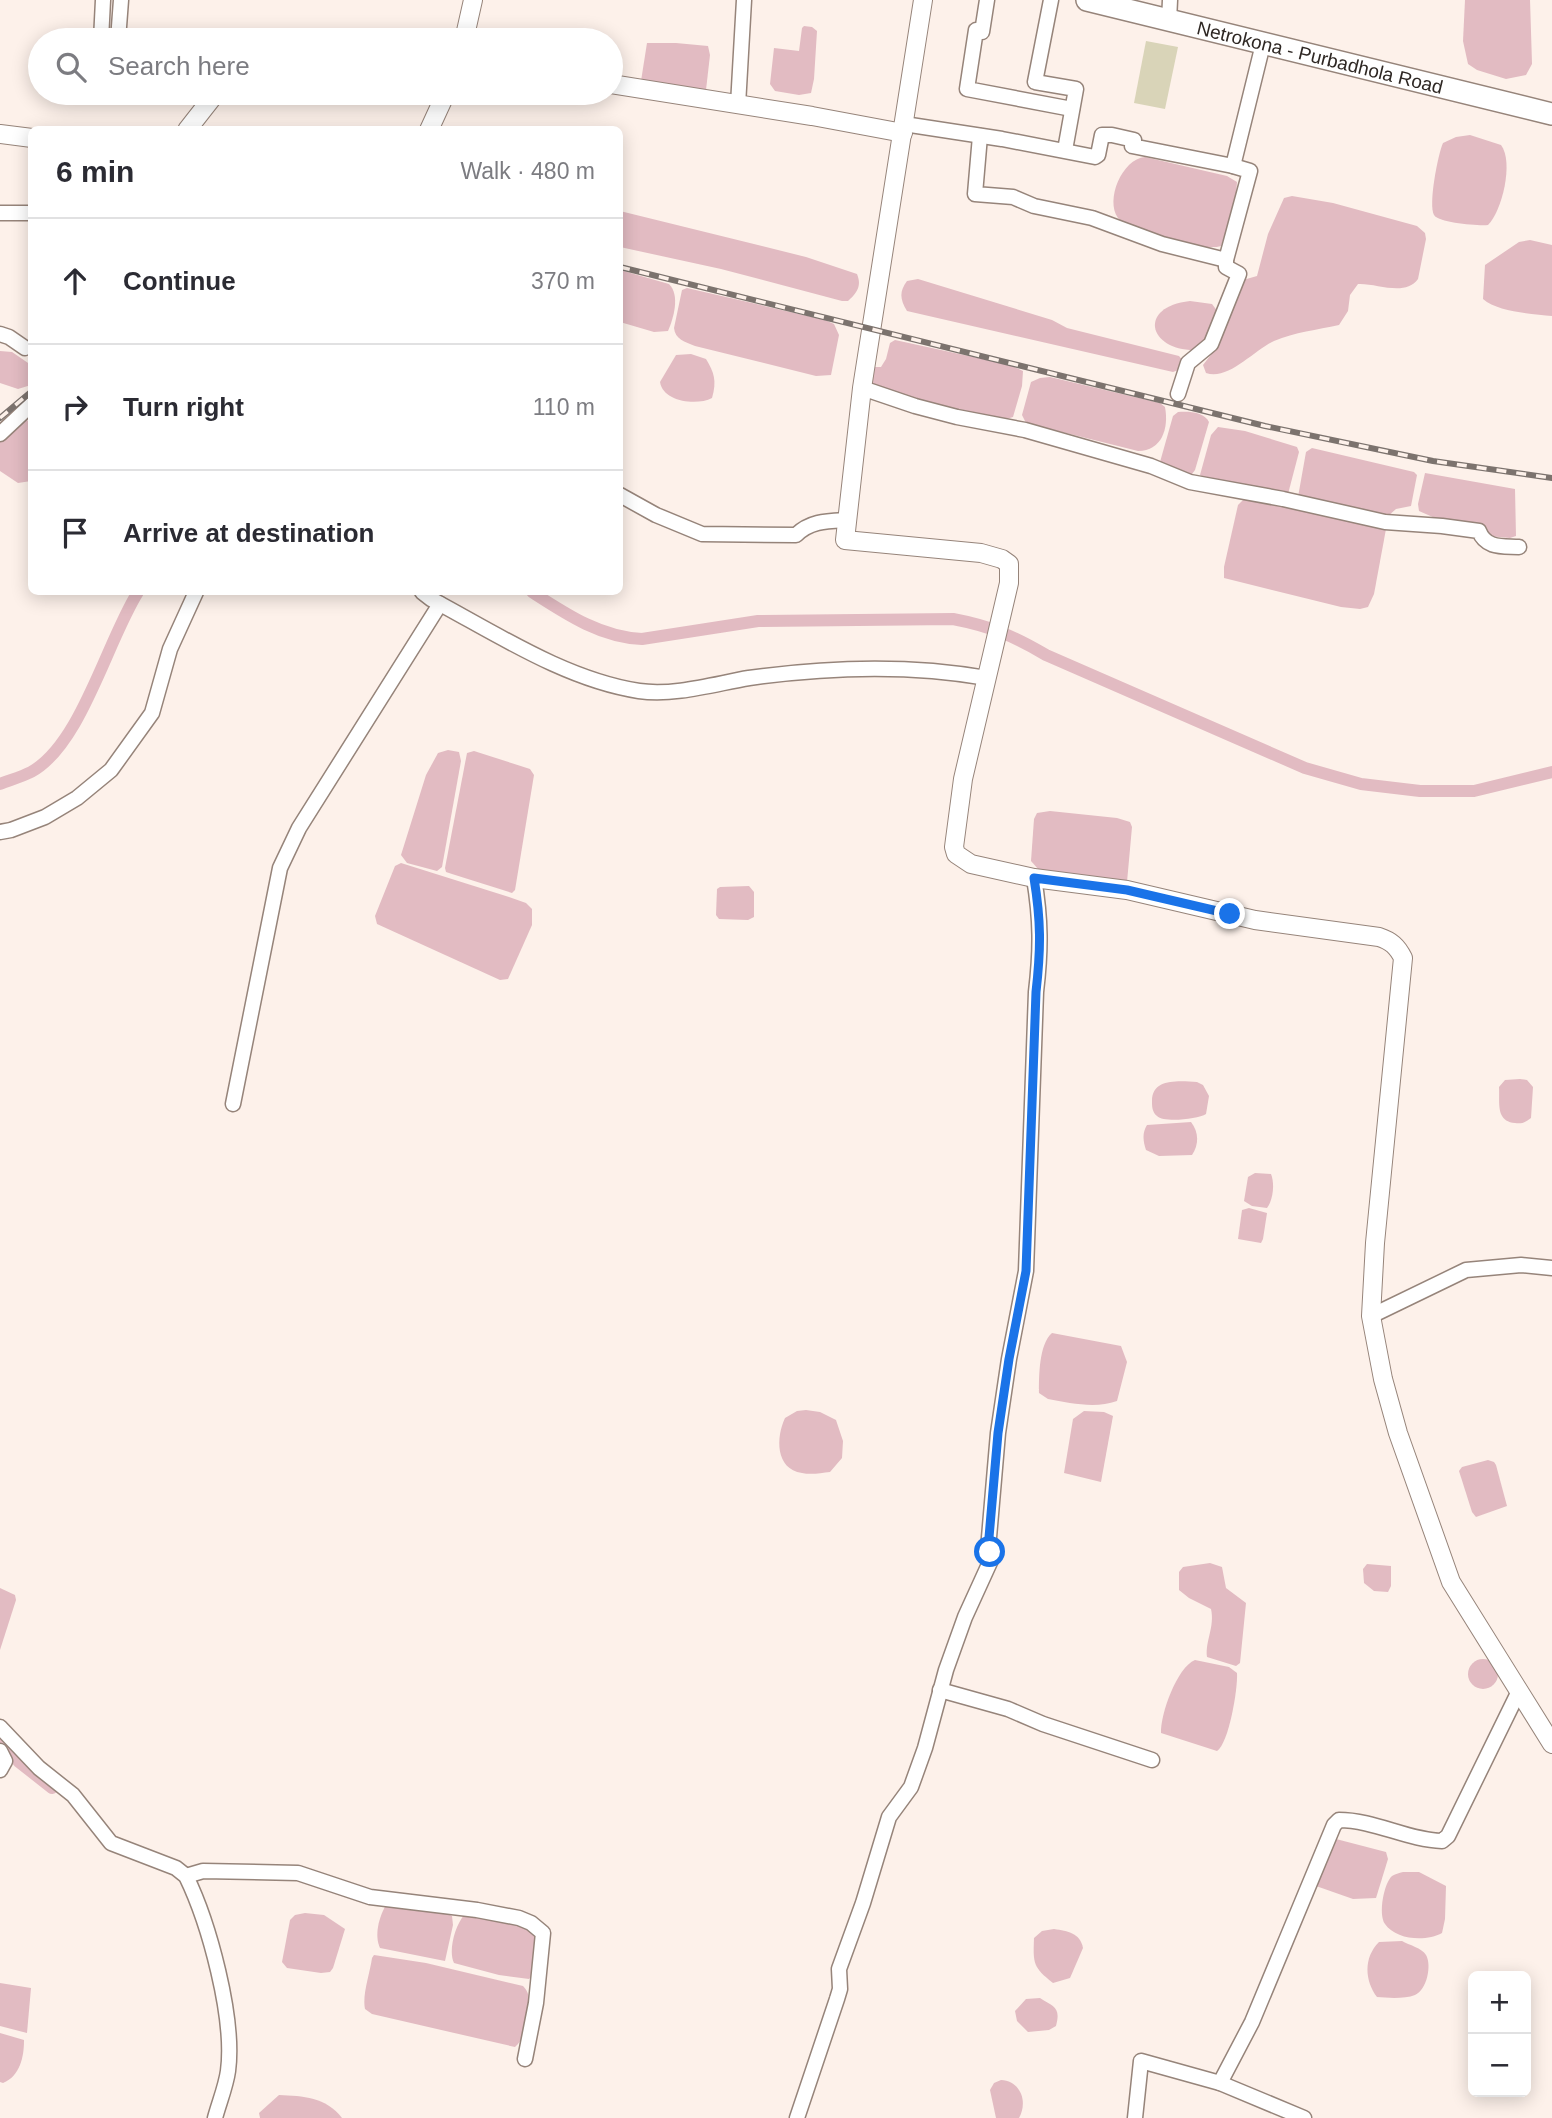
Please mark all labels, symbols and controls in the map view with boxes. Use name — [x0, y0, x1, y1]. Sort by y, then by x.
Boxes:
street label: Netrokona - Purbadhola Road — [1195, 17, 1445, 97]
search box — [28, 28, 623, 105]
icon: search — [52, 48, 90, 86]
text: Search here — [108, 51, 250, 81]
text: 6 min — [56, 155, 134, 188]
text: Walk · 480 m — [460, 158, 595, 184]
icon: ahead — [56, 262, 94, 300]
text: Continue — [123, 266, 236, 296]
text: 370 m — [531, 268, 595, 294]
icon: right — [56, 388, 94, 426]
text: Turn right — [123, 392, 244, 422]
text: 110 m — [533, 394, 595, 420]
icon: arrive — [56, 514, 94, 552]
text: Arrive at destination — [123, 518, 374, 548]
route end — [1214, 898, 1245, 929]
route start — [974, 1536, 1005, 1567]
map controls — [1468, 1971, 1531, 2097]
button: + — [1468, 1971, 1531, 2034]
button: − — [1468, 2034, 1531, 2097]

